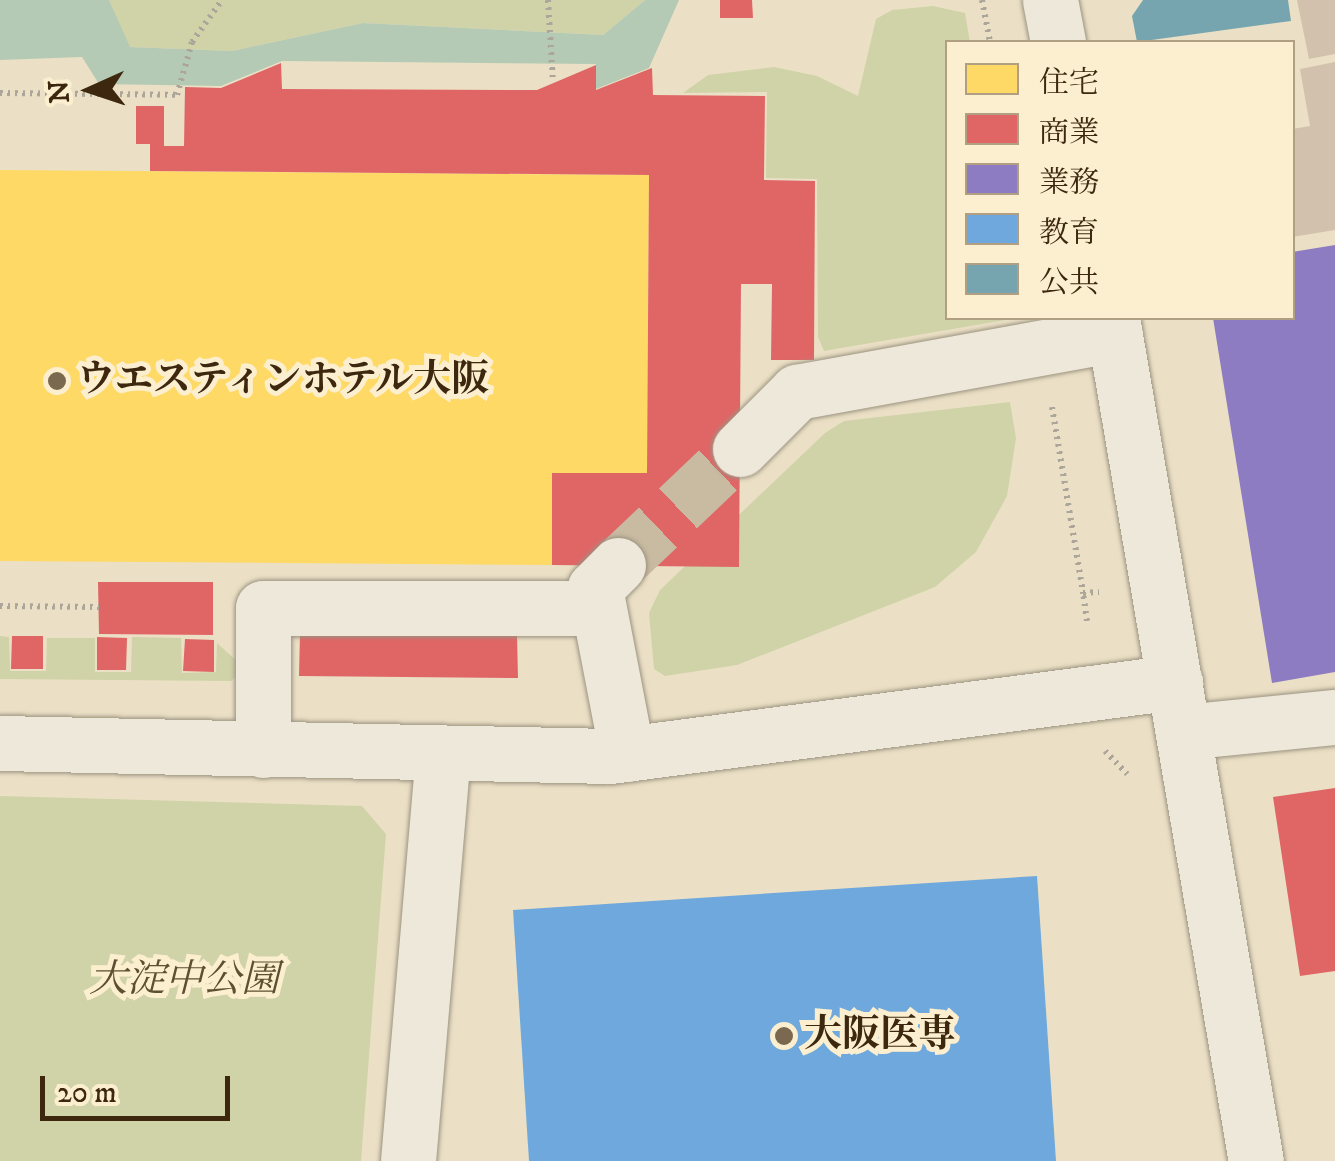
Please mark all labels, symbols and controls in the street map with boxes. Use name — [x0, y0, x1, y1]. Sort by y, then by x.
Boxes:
north arrow — [40, 40, 140, 140]
legend — [945, 40, 1295, 320]
text: 住宅 — [1039, 65, 1099, 102]
text: N — [41, 79, 78, 104]
text: 商業 — [1039, 115, 1099, 152]
text: 業務 — [1039, 165, 1099, 202]
text: 教育 — [1039, 215, 1099, 252]
text: 公共 — [1039, 265, 1099, 302]
place label: ウエスティンホテル大阪 — [77, 358, 495, 404]
marker: ウエスティンホテル大阪 — [46, 370, 68, 392]
park label: 大淀中公園 — [89, 958, 279, 1004]
place label: 大阪医専 — [804, 1013, 956, 1059]
marker: 大阪医専 — [773, 1025, 795, 1047]
scale bar — [45, 1056, 235, 1118]
text: 20 m — [57, 1075, 117, 1112]

